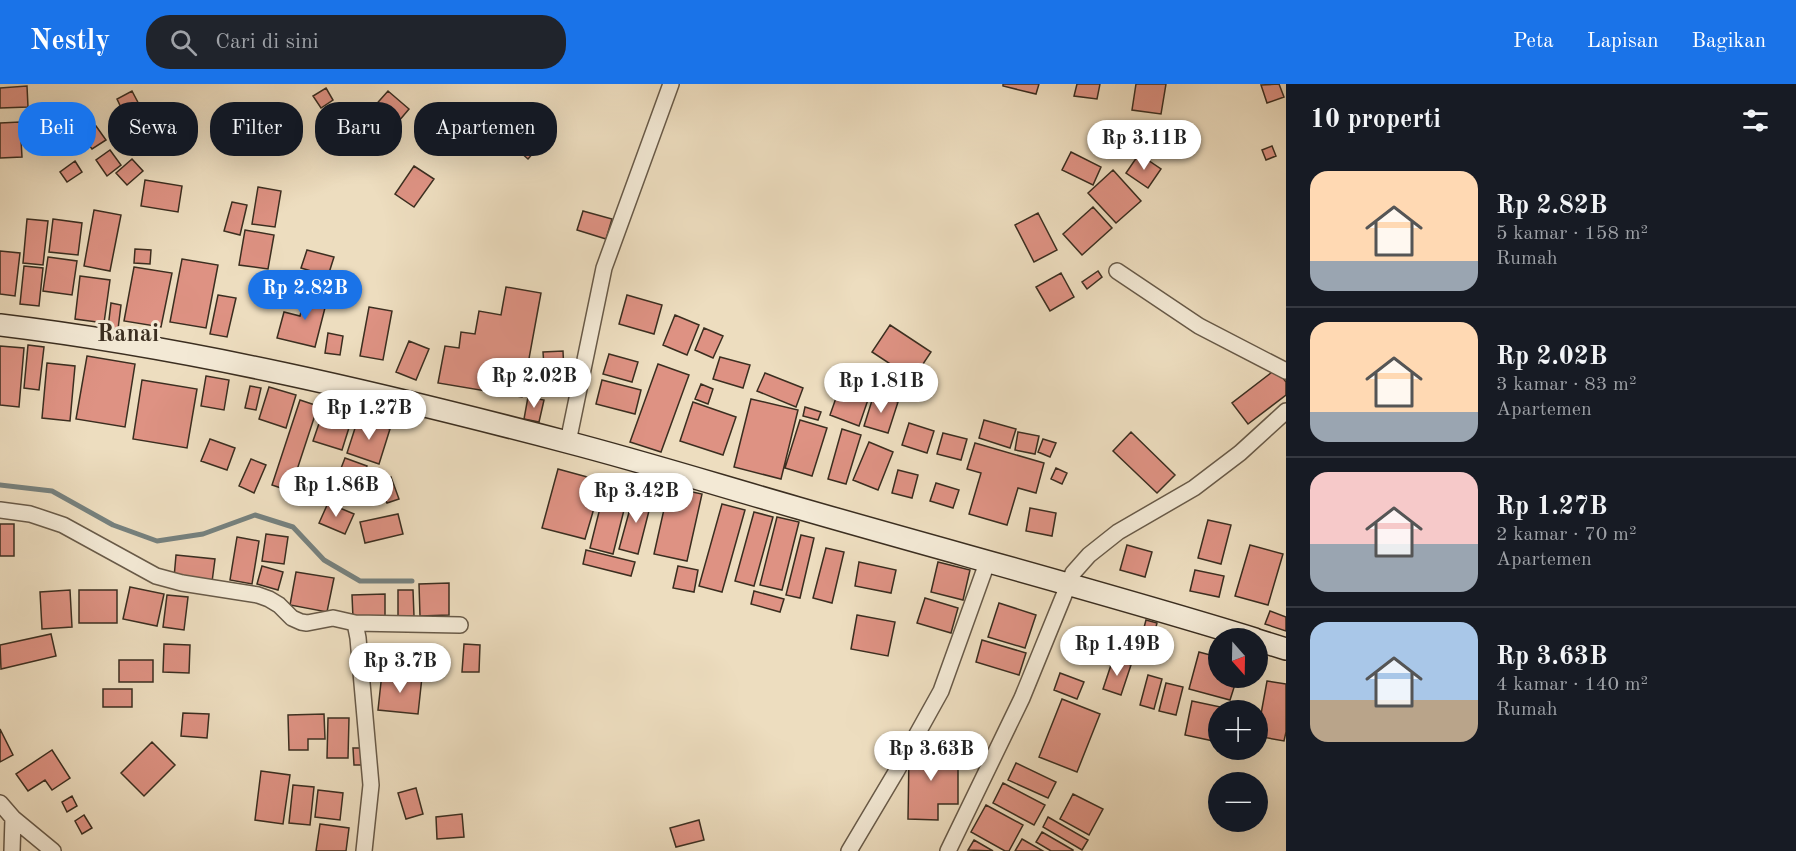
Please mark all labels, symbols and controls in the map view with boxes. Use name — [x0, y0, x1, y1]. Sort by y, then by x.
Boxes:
search box — [146, 15, 566, 69]
icon: search — [167, 26, 200, 59]
text: Nestly — [30, 28, 110, 56]
text: Cari di sini — [215, 31, 319, 53]
text: Peta — [1513, 31, 1554, 52]
text: Lapisan — [1587, 31, 1658, 52]
text: Bagikan — [1691, 31, 1766, 52]
chip: Beli — [18, 102, 96, 156]
chip: Sewa — [108, 102, 198, 156]
chip: Filter — [210, 102, 303, 156]
chip: Baru — [315, 102, 402, 156]
chip: Apartemen — [414, 102, 557, 156]
icon: filters — [1739, 104, 1772, 137]
text: 10 properti — [1310, 107, 1441, 133]
pin: Rp 3.11B — [1082, 120, 1206, 171]
text: Rp 3.11B — [1101, 129, 1187, 149]
text: Rp 2.82B — [1496, 193, 1607, 219]
icon: home — [1358, 195, 1430, 267]
text: 5 kamar · 158 m² — [1496, 224, 1648, 244]
text: Rumah — [1496, 249, 1558, 269]
pin: Rp 2.82B — [243, 270, 367, 321]
text: Rp 2.82B — [262, 279, 348, 299]
district label: Ranai — [97, 323, 159, 347]
text: Rp 2.02B — [1496, 344, 1607, 370]
icon: home — [1358, 346, 1430, 418]
pin: Rp 2.02B — [472, 358, 596, 409]
pin: Rp 1.81B — [819, 363, 943, 414]
text: Rp 2.02B — [491, 367, 577, 387]
text: Rp 1.81B — [838, 372, 924, 392]
text: 3 kamar · 83 m² — [1496, 375, 1637, 395]
pin: Rp 1.27B — [307, 390, 431, 441]
text: Rp 1.27B — [326, 399, 412, 419]
text: Apartemen — [1496, 400, 1592, 420]
pin: Rp 1.86B — [274, 467, 398, 518]
pin: Rp 3.42B — [574, 473, 698, 524]
text: Rp 1.86B — [293, 476, 379, 496]
text: Rp 3.42B — [593, 482, 679, 502]
text: Rp 1.27B — [1496, 494, 1607, 520]
icon: home — [1358, 496, 1430, 568]
text: 2 kamar · 70 m² — [1496, 525, 1637, 545]
text: Apartemen — [1496, 550, 1592, 570]
pin: Rp 1.49B — [1055, 626, 1179, 677]
north arrow — [1208, 628, 1268, 688]
map controls — [1208, 628, 1268, 832]
text: Rp 1.49B — [1074, 635, 1160, 655]
pin: Rp 3.7B — [345, 643, 455, 694]
text: Rp 3.63B — [1496, 644, 1607, 670]
icon: home — [1358, 646, 1430, 718]
text: Rp 3.7B — [363, 652, 437, 672]
text: 4 kamar · 140 m² — [1496, 675, 1648, 695]
button: + — [1208, 700, 1268, 760]
text: Rumah — [1496, 700, 1558, 720]
pin: Rp 3.63B — [869, 731, 993, 782]
text: Rp 3.63B — [888, 740, 974, 760]
button: − — [1208, 772, 1268, 832]

